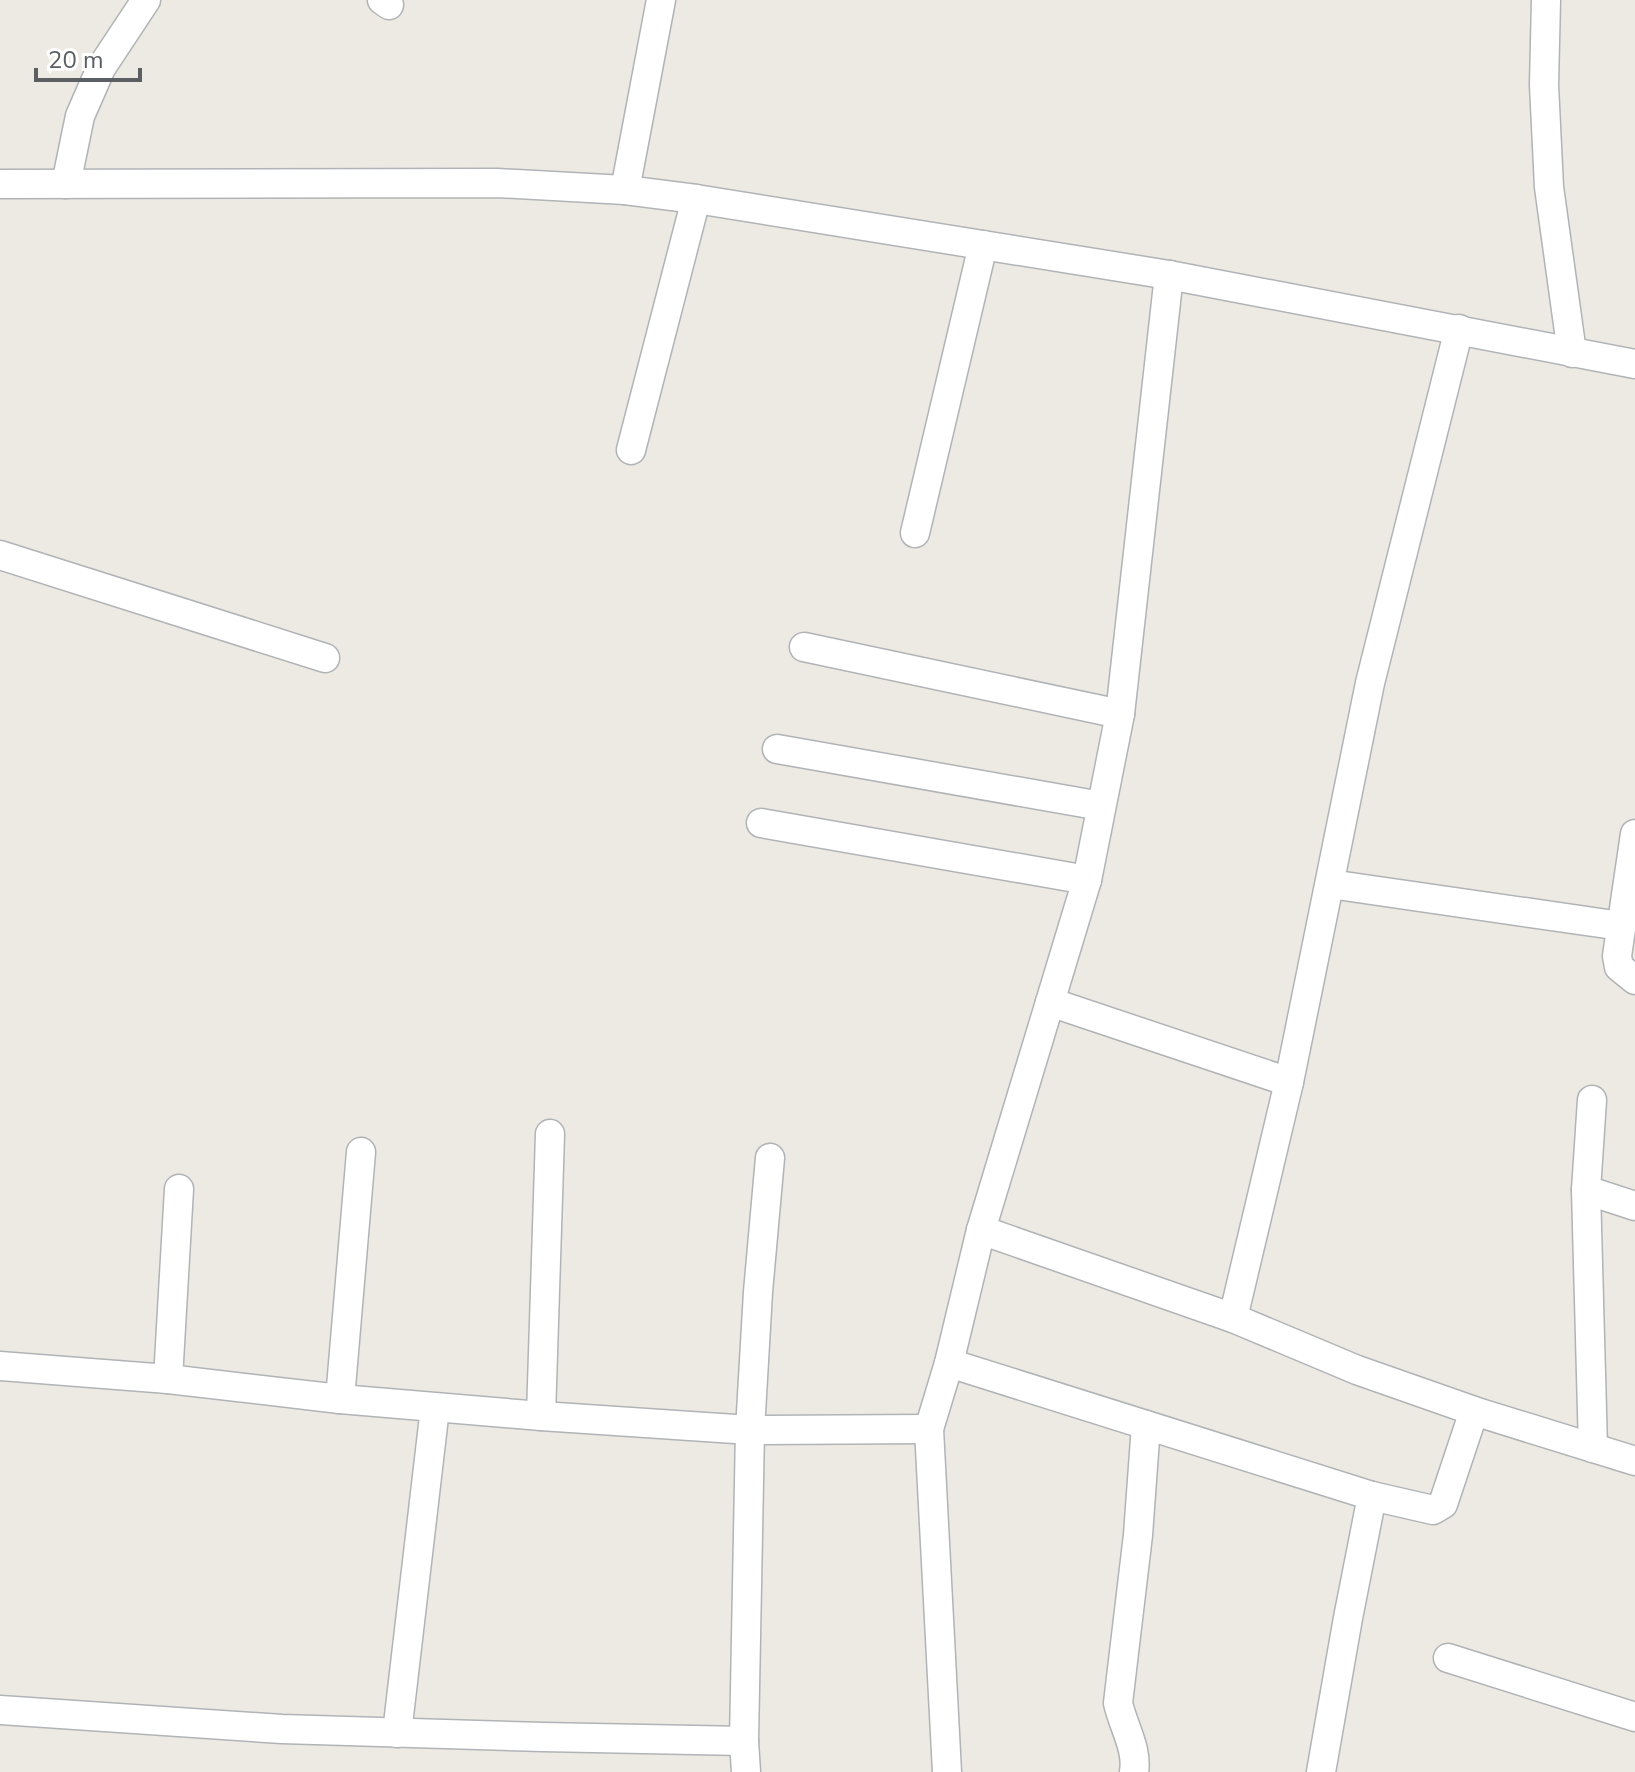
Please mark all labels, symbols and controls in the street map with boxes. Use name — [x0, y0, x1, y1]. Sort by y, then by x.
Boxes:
scale bar — [36, 32, 140, 82]
text: 20 m — [48, 44, 104, 76]

